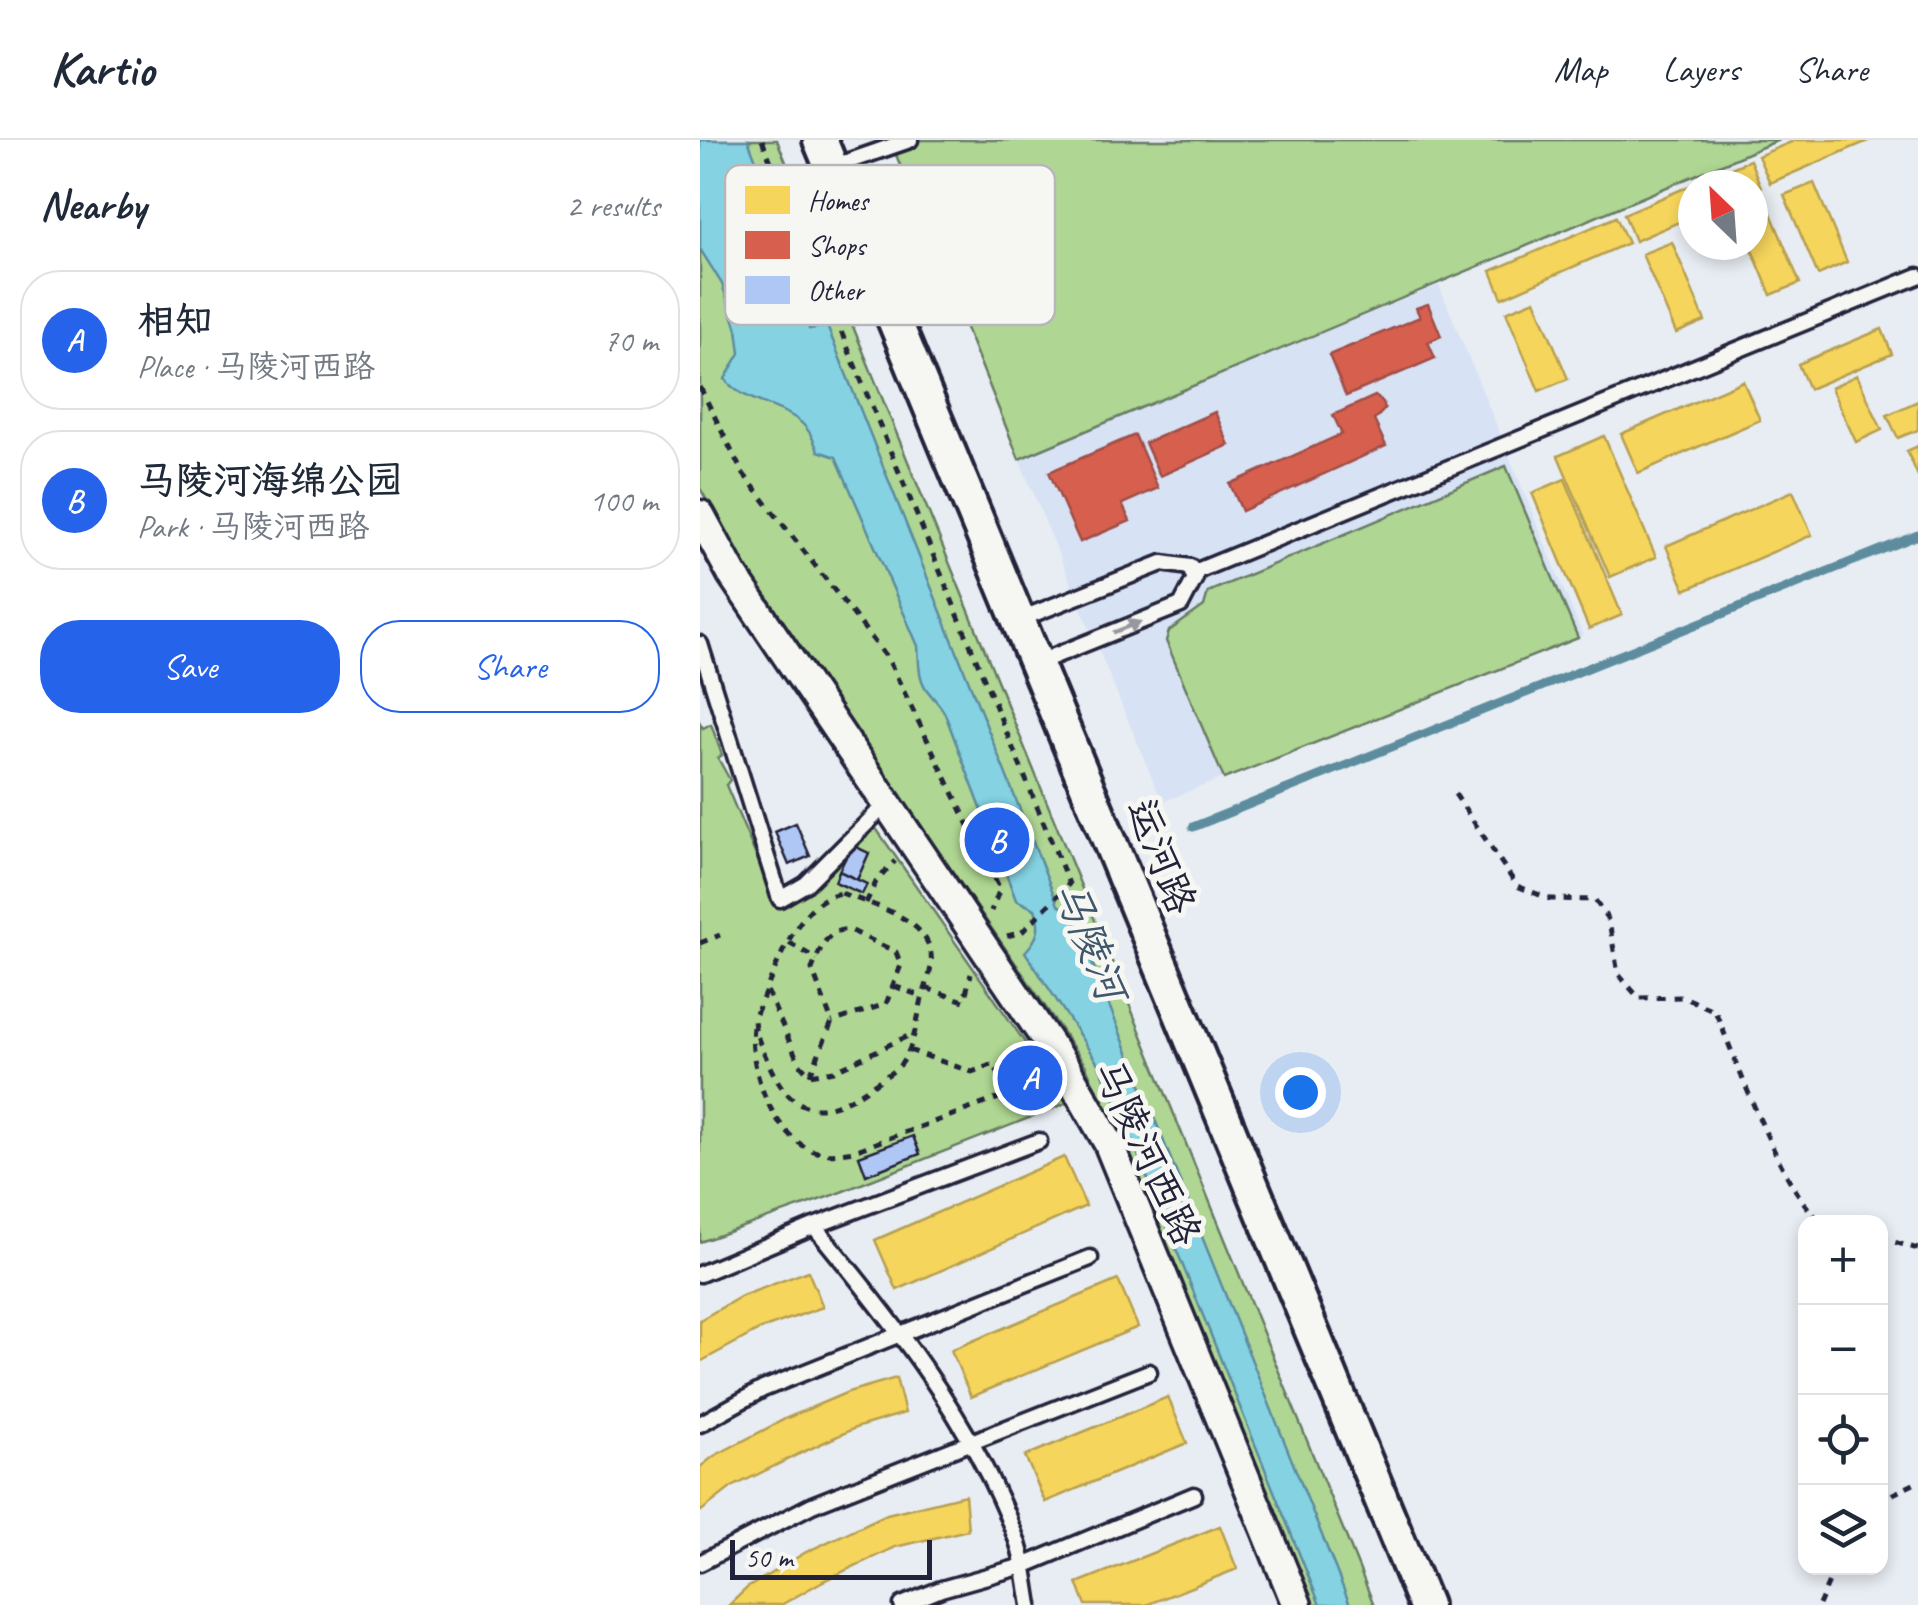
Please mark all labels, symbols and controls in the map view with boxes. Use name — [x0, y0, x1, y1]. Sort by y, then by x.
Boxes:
text: Kartio — [50, 39, 154, 99]
text: Map — [1554, 47, 1607, 92]
text: Layers — [1662, 47, 1740, 92]
text: Share — [1795, 47, 1868, 92]
legend — [725, 165, 1055, 325]
north arrow — [1678, 170, 1768, 260]
text: Nearby — [40, 179, 146, 232]
text: Homes — [808, 183, 870, 218]
text: 2 results — [566, 185, 660, 226]
text: Shops — [808, 228, 868, 263]
text: Other — [808, 273, 866, 308]
text: 相知 — [137, 297, 213, 344]
text: A — [66, 320, 83, 361]
text: 70 m — [604, 320, 658, 361]
text: Place · 马陵河西路 — [137, 346, 375, 387]
text: 马陵河海绵公园 — [137, 457, 403, 504]
text: B — [66, 480, 83, 521]
text: 100 m — [589, 480, 658, 521]
text: Park · 马陵河西路 — [137, 506, 369, 547]
one-way arrow — [1112, 618, 1142, 634]
button: Save — [40, 620, 340, 713]
button: Share — [360, 620, 660, 713]
street label: 运河路 — [1115, 791, 1207, 921]
pin: B — [964, 802, 1030, 878]
water label: 马陵河 — [1041, 872, 1140, 1014]
pin: A — [998, 1040, 1062, 1116]
street label: 马陵河西路 — [1082, 1051, 1212, 1254]
your location — [1275, 1067, 1326, 1118]
map controls — [1798, 1215, 1888, 1575]
button: + — [1798, 1215, 1888, 1305]
button: − — [1798, 1305, 1888, 1395]
button: locate — [1798, 1395, 1888, 1485]
button: layers — [1798, 1485, 1888, 1575]
scale bar — [730, 1535, 932, 1580]
text: 50 m — [745, 1540, 793, 1575]

